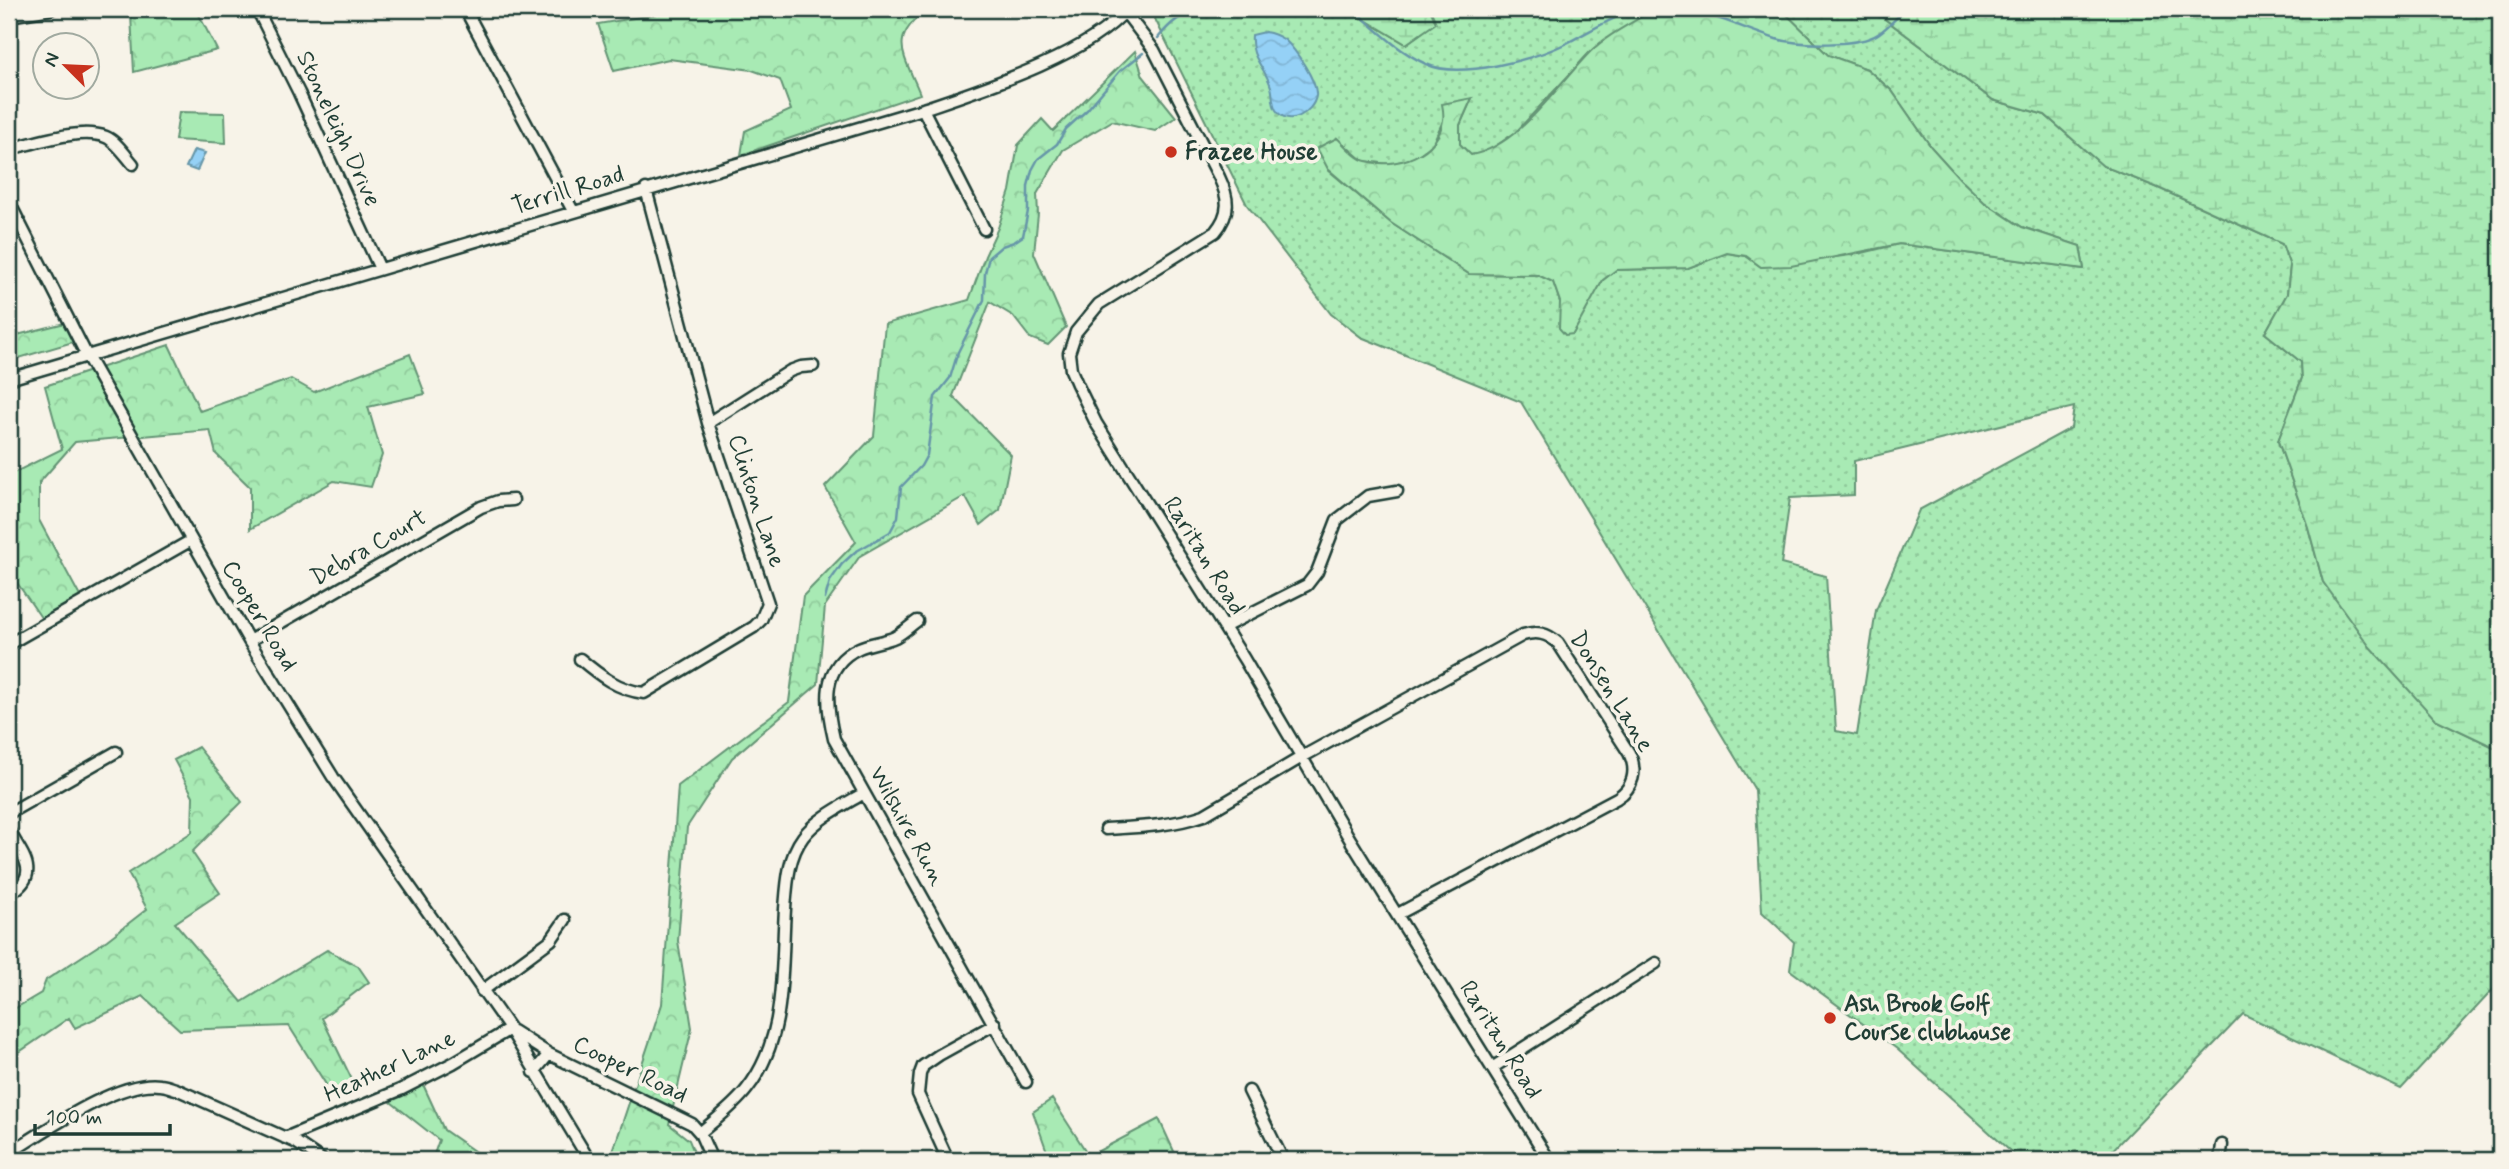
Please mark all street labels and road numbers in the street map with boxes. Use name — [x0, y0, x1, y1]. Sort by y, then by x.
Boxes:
street label: Stoneleigh Drive — [288, 46, 388, 212]
street label: Terrill Road — [508, 159, 628, 223]
street label: Clinton Lane — [720, 431, 792, 571]
street label: Raritan Road — [1155, 491, 1253, 621]
street label: Debra Court — [305, 502, 433, 594]
street label: Cooper Road — [214, 555, 304, 677]
street label: Donsen Lane — [1562, 626, 1661, 758]
street label: Wilshire Run — [861, 761, 953, 891]
street label: Raritan Road — [1451, 975, 1549, 1105]
street label: Heather Lane — [319, 1023, 461, 1111]
street label: Cooper Road — [567, 1029, 693, 1111]

